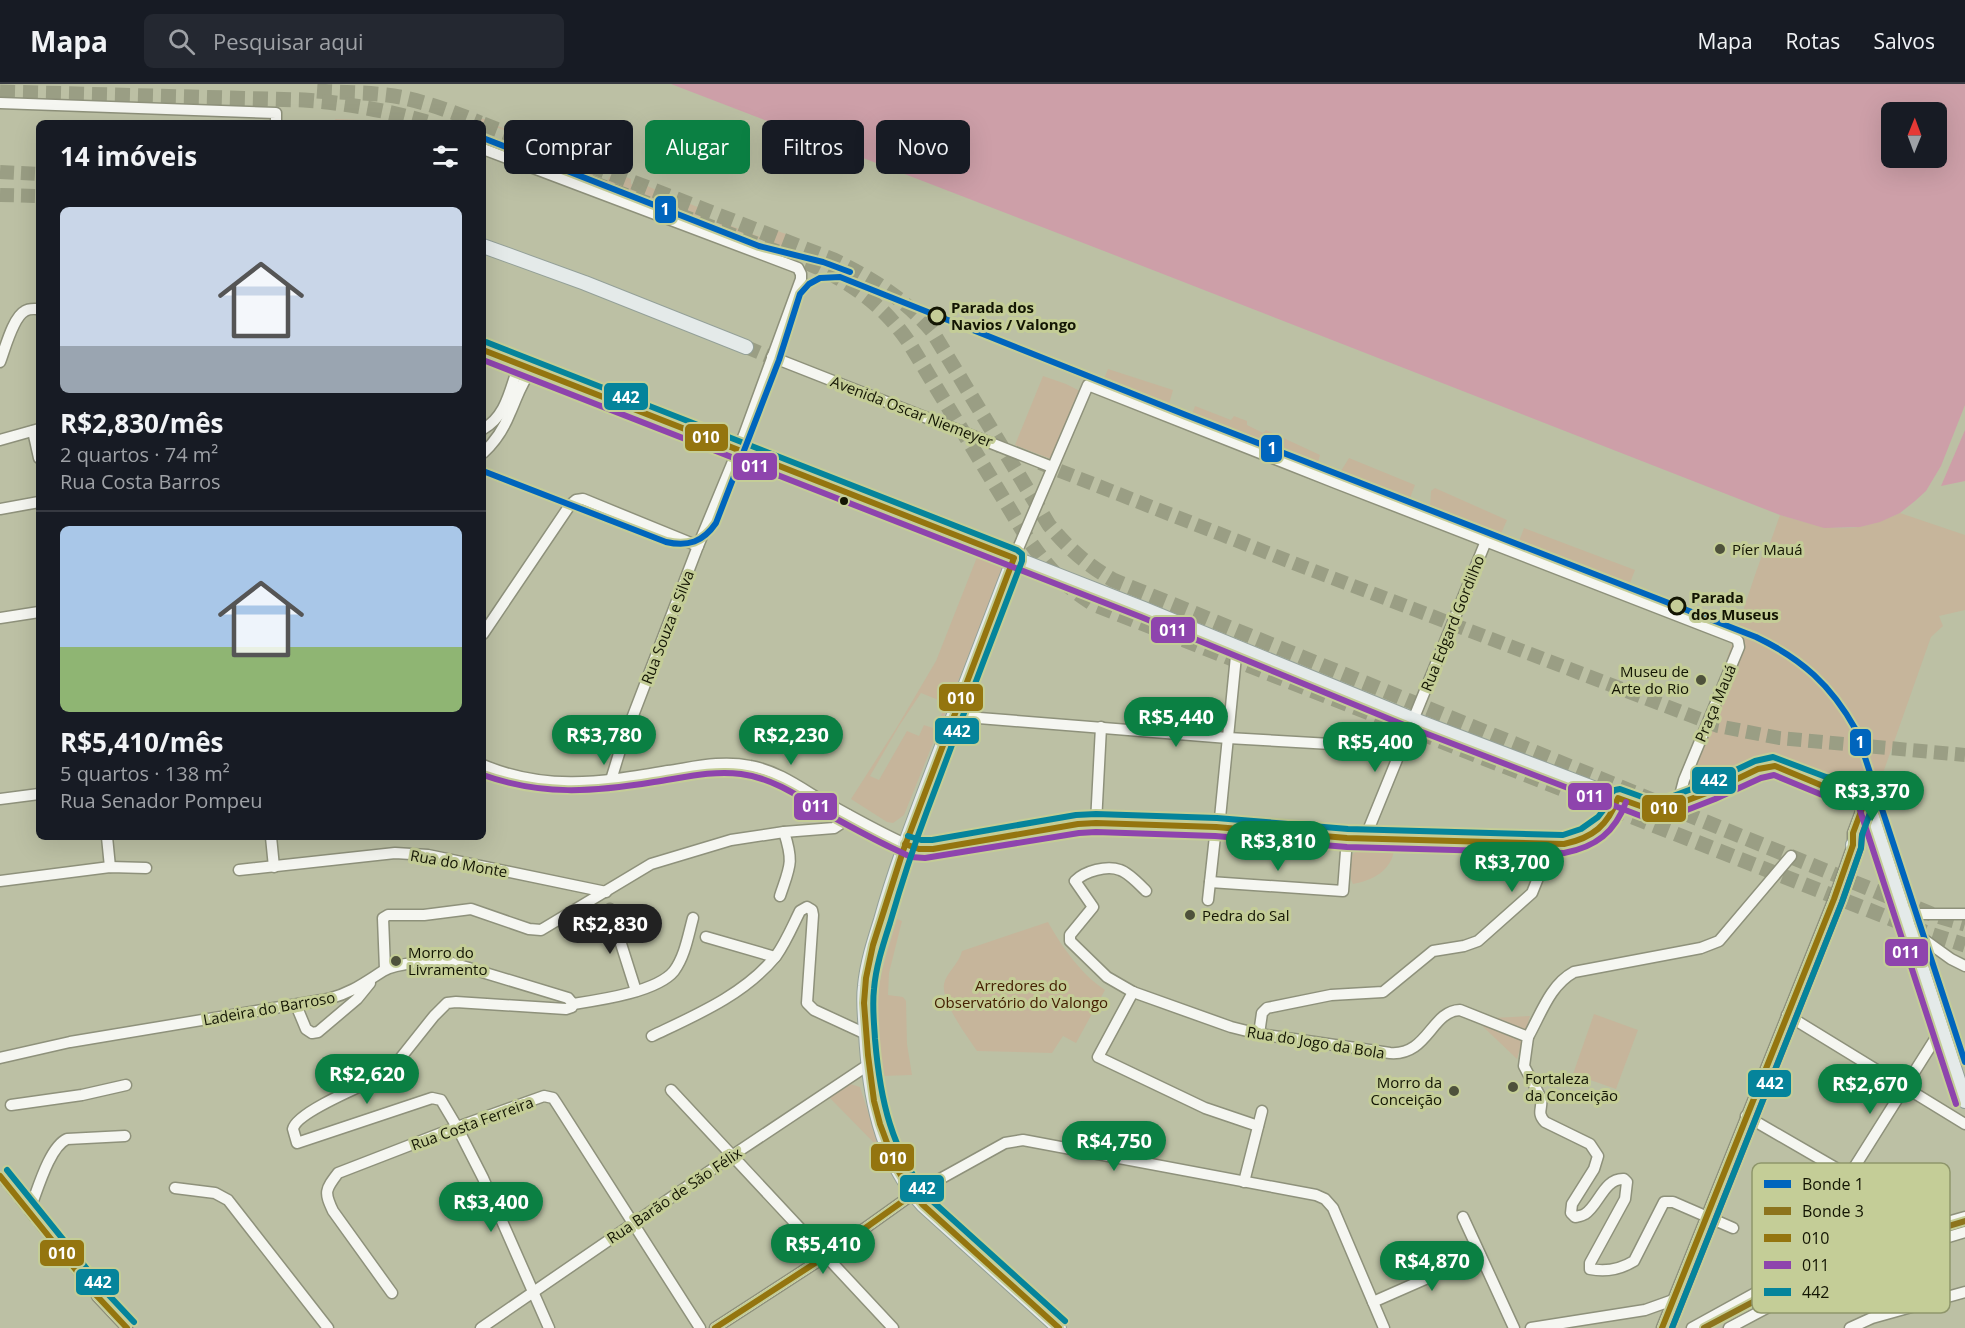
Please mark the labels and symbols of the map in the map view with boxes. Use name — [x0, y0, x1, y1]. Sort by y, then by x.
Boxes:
north arrow — [1881, 102, 1947, 168]
line badge: 1 — [654, 195, 677, 224]
text: 1 — [660, 198, 670, 220]
place label: Parada dos Navios / Valongo — [951, 297, 1076, 334]
marker: Parada dos Navios / Valongo — [928, 307, 946, 325]
street label: Avenida Oscar Niemeyer — [828, 371, 996, 451]
line badge: 442 — [603, 382, 649, 411]
text: 442 — [612, 386, 640, 408]
line badge: 010 — [684, 423, 729, 452]
text: 010 — [692, 426, 720, 448]
line badge: 1 — [1260, 434, 1283, 463]
text: 1 — [1267, 437, 1277, 459]
line badge: 011 — [732, 452, 778, 481]
text: 011 — [741, 455, 769, 477]
unlabelled marker — [838, 495, 850, 507]
place label: Píer Mauá — [1732, 539, 1803, 559]
marker: Píer Mauá — [1713, 542, 1727, 556]
street label: Rua Edgard Gordilho — [1416, 552, 1488, 694]
street label: Rua Souza e Silva — [636, 567, 698, 687]
place label: Parada dos Museus — [1691, 587, 1779, 624]
marker: Parada dos Museus — [1668, 597, 1686, 615]
line badge: 011 — [1150, 616, 1196, 644]
text: 011 — [1159, 619, 1187, 641]
place label: Museu de Arte do Rio — [1612, 661, 1689, 698]
street label: Praça Mauá — [1690, 661, 1740, 745]
marker: Museu de Arte do Rio — [1694, 673, 1708, 687]
line badge: 010 — [938, 683, 984, 712]
text: 010 — [947, 687, 975, 709]
pin: R$5,440 — [1121, 697, 1231, 748]
pin: R$3,780 — [549, 715, 659, 766]
pin: R$2,230 — [736, 715, 846, 766]
line badge: 442 — [934, 717, 980, 745]
text: 442 — [943, 720, 971, 742]
pin: R$5,400 — [1320, 722, 1430, 773]
line badge: 1 — [1849, 728, 1872, 757]
text: 1 — [1855, 731, 1865, 753]
line badge: 442 — [1691, 766, 1737, 795]
text: 442 — [1700, 769, 1728, 791]
pin: R$3,370 — [1817, 771, 1927, 822]
line badge: 011 — [1567, 782, 1613, 811]
text: 011 — [1576, 785, 1604, 807]
line badge: 011 — [793, 792, 838, 821]
line badge: 010 — [1641, 794, 1687, 823]
text: 011 — [802, 795, 830, 817]
text: 010 — [1650, 797, 1678, 819]
pin: R$3,810 — [1223, 821, 1333, 872]
pin: R$3,700 — [1457, 842, 1567, 893]
street label: Rua do Monte — [409, 845, 509, 881]
pin: R$2,830 — [555, 904, 665, 955]
place label: Pedra do Sal — [1202, 905, 1289, 925]
marker: Pedra do Sal — [1183, 908, 1197, 922]
line badge: 011 — [1884, 938, 1929, 967]
text: 011 — [1892, 941, 1920, 963]
place label: Morro do Livramento — [408, 942, 487, 979]
marker: Morro do Livramento — [389, 954, 403, 968]
park label: Arredores do Observatório do Valongo — [934, 975, 1108, 1012]
street label: Ladeira do Barroso — [202, 987, 336, 1029]
street label: Rua do Jogo da Bola — [1246, 1021, 1386, 1063]
pin: R$2,620 — [312, 1054, 422, 1105]
pin: R$2,670 — [1815, 1064, 1925, 1115]
place label: Fortaleza da Conceição — [1525, 1068, 1618, 1105]
line badge: 442 — [1747, 1069, 1792, 1098]
place label: Morro da Conceição — [1370, 1072, 1442, 1109]
text: 442 — [1756, 1072, 1784, 1094]
marker: Fortaleza da Conceição — [1506, 1080, 1520, 1094]
marker: Morro da Conceição — [1447, 1084, 1461, 1098]
street label: Rua Costa Ferreira — [408, 1092, 536, 1154]
pin: R$4,750 — [1059, 1121, 1169, 1172]
street label: Rua Barão de São Félix — [603, 1142, 745, 1248]
line badge: 010 — [870, 1143, 915, 1172]
text: 010 — [879, 1147, 907, 1169]
legend — [1752, 1163, 1950, 1313]
text: Bonde 1 — [1802, 1173, 1864, 1195]
line badge: 442 — [899, 1174, 945, 1203]
text: 442 — [908, 1177, 936, 1199]
pin: R$3,400 — [436, 1182, 546, 1233]
text: Bonde 3 — [1802, 1200, 1864, 1222]
pin: R$5,410 — [768, 1224, 878, 1275]
text: 010 — [1802, 1227, 1829, 1249]
line badge: 010 — [39, 1239, 85, 1267]
pin: R$4,870 — [1377, 1241, 1487, 1292]
text: 010 — [48, 1242, 76, 1264]
text: 011 — [1802, 1254, 1829, 1276]
line badge: 442 — [75, 1268, 120, 1296]
text: 442 — [84, 1271, 112, 1293]
text: 442 — [1802, 1281, 1829, 1303]

